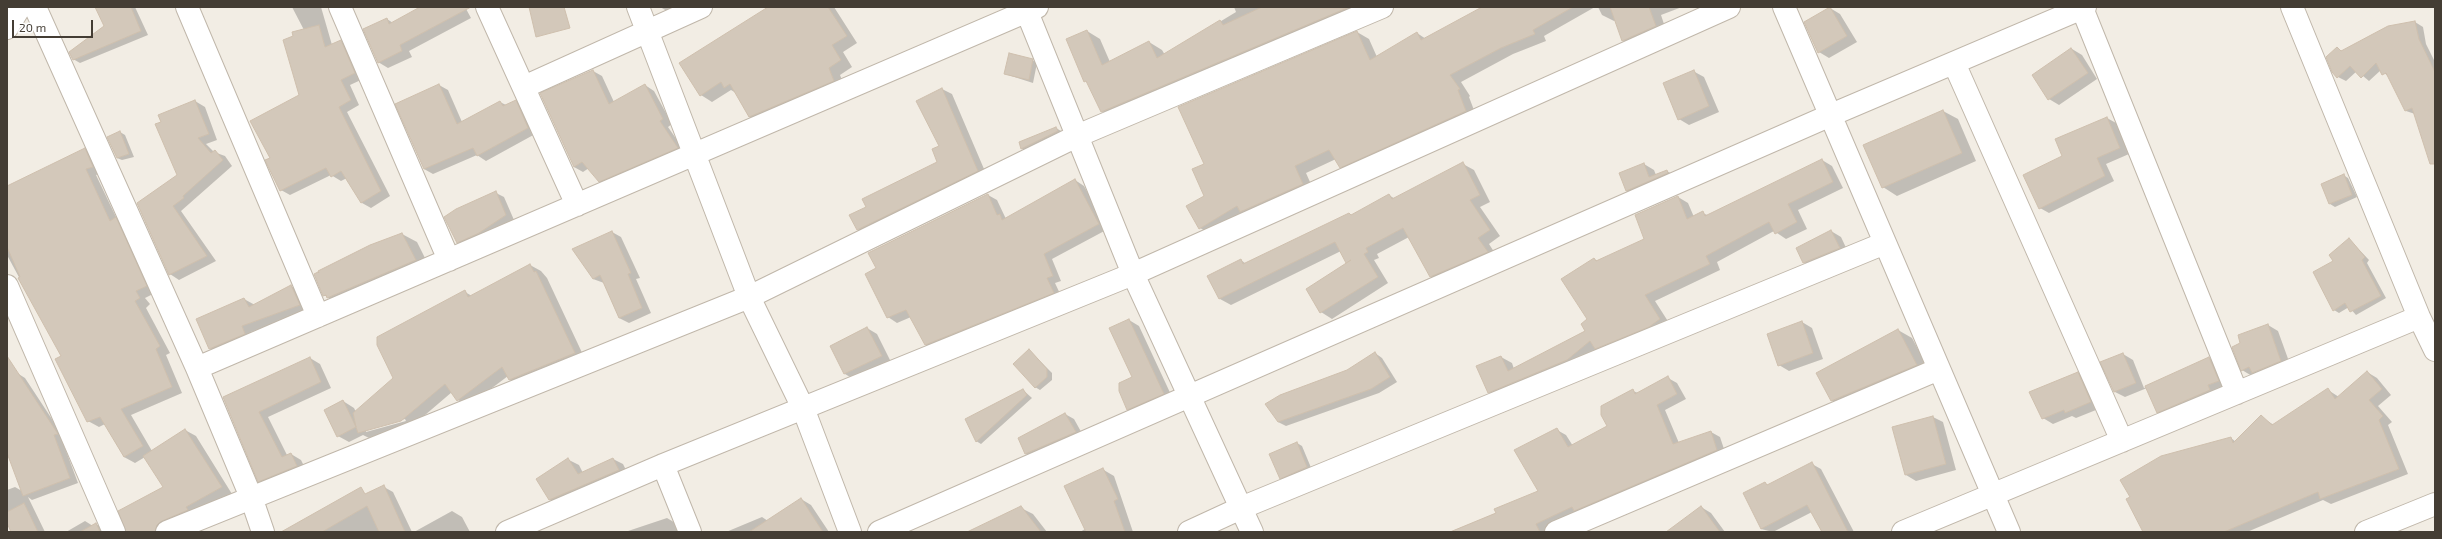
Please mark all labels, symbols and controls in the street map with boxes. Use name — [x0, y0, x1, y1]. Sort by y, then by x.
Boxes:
scale bar — [14, 12, 95, 38]
text: 20 m — [19, 20, 46, 34]

